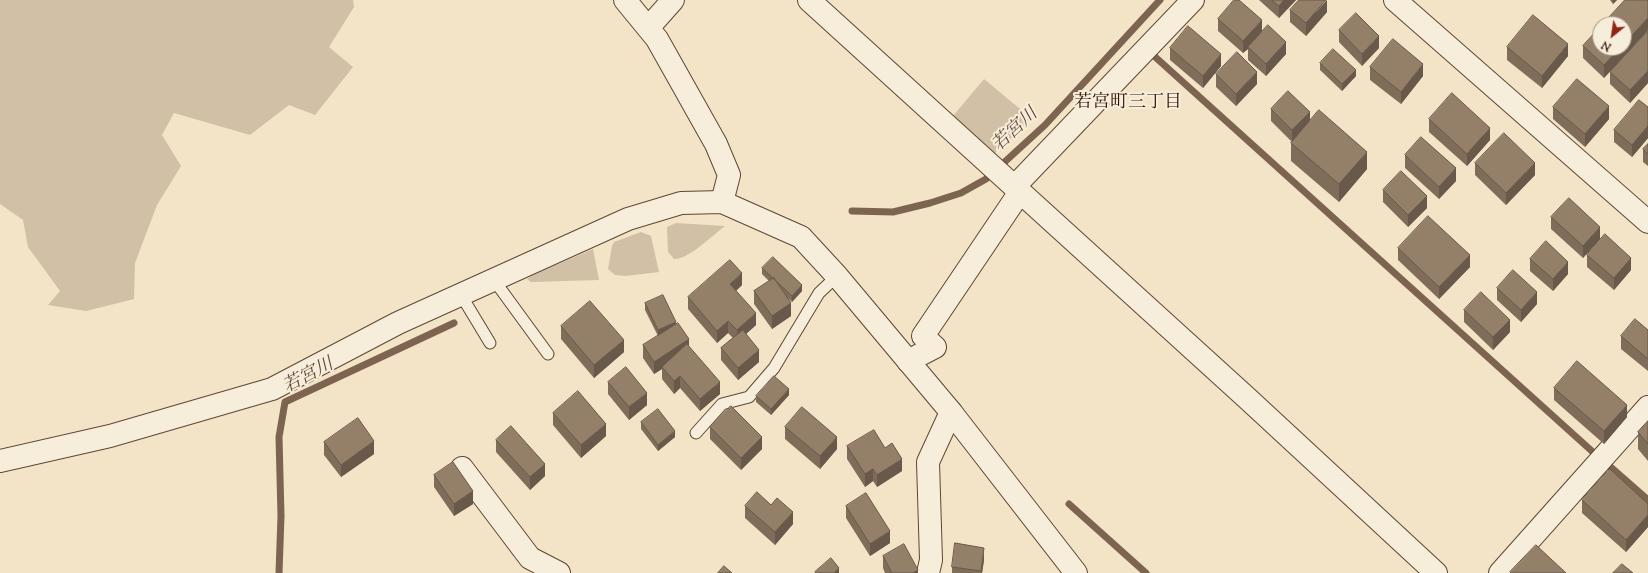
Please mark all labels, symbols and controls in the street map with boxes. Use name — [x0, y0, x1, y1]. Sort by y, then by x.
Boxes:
north arrow — [1592, 16, 1632, 56]
text: N — [1599, 36, 1614, 55]
district label: 若宮町三丁目 — [1074, 93, 1182, 115]
water label: 若宮川 — [989, 105, 1043, 157]
water label: 若宮川 — [280, 355, 338, 399]

